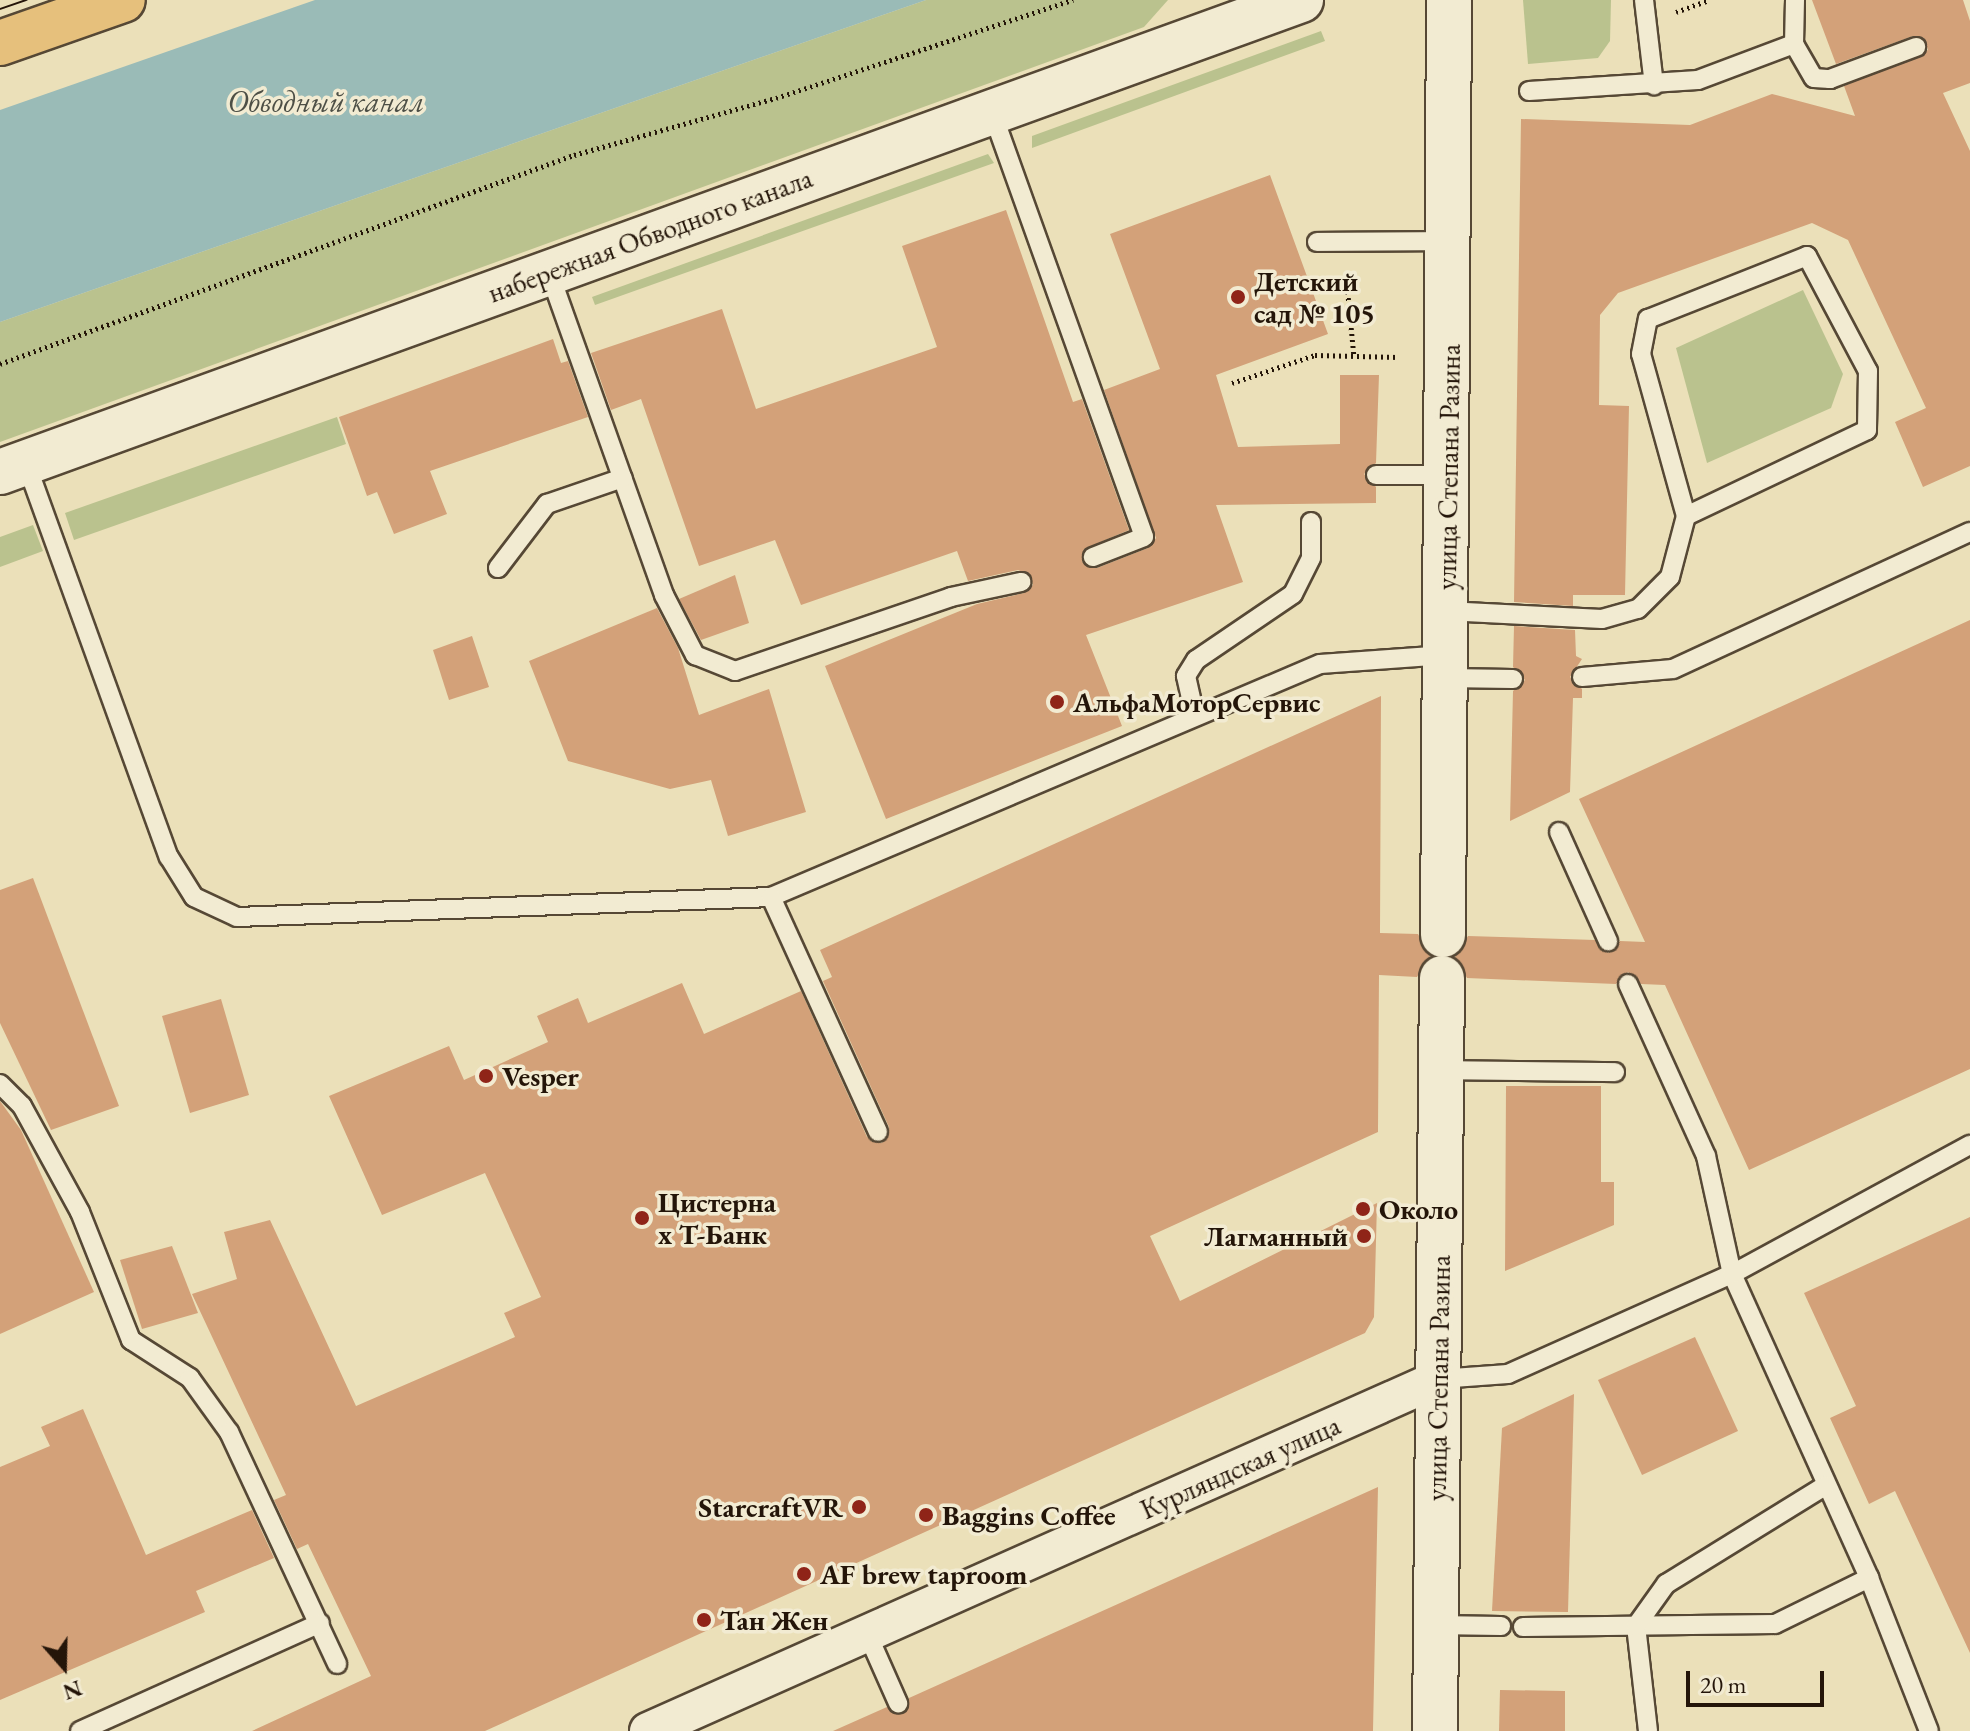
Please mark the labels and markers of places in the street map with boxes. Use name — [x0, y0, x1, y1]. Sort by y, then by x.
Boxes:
place label: Детский сад № 105 — [1254, 264, 1375, 330]
marker: Детский сад № 105 — [1229, 288, 1247, 306]
place label: АльфаМоторСервис — [1073, 685, 1321, 719]
marker: АльфаМоторСервис — [1048, 693, 1066, 711]
place label: Vesper — [502, 1059, 579, 1093]
marker: Vesper — [477, 1067, 495, 1085]
place label: Цистерна х Т-Банк — [658, 1185, 776, 1251]
place label: Около — [1379, 1192, 1458, 1226]
marker: Около — [1354, 1200, 1372, 1218]
marker: Цистерна х Т-Банк — [633, 1209, 651, 1227]
place label: Лагманный — [1204, 1219, 1348, 1253]
marker: Лагманный — [1355, 1227, 1373, 1245]
place label: StarcraftVR — [698, 1490, 843, 1524]
marker: StarcraftVR — [850, 1498, 868, 1516]
place label: Baggins Coffee — [942, 1498, 1116, 1532]
marker: Baggins Coffee — [917, 1506, 935, 1524]
place label: AF brew taproom — [820, 1557, 1027, 1591]
marker: AF brew taproom — [795, 1565, 813, 1583]
place label: Тан Жен — [720, 1603, 828, 1637]
marker: Тан Жен — [695, 1611, 713, 1629]

